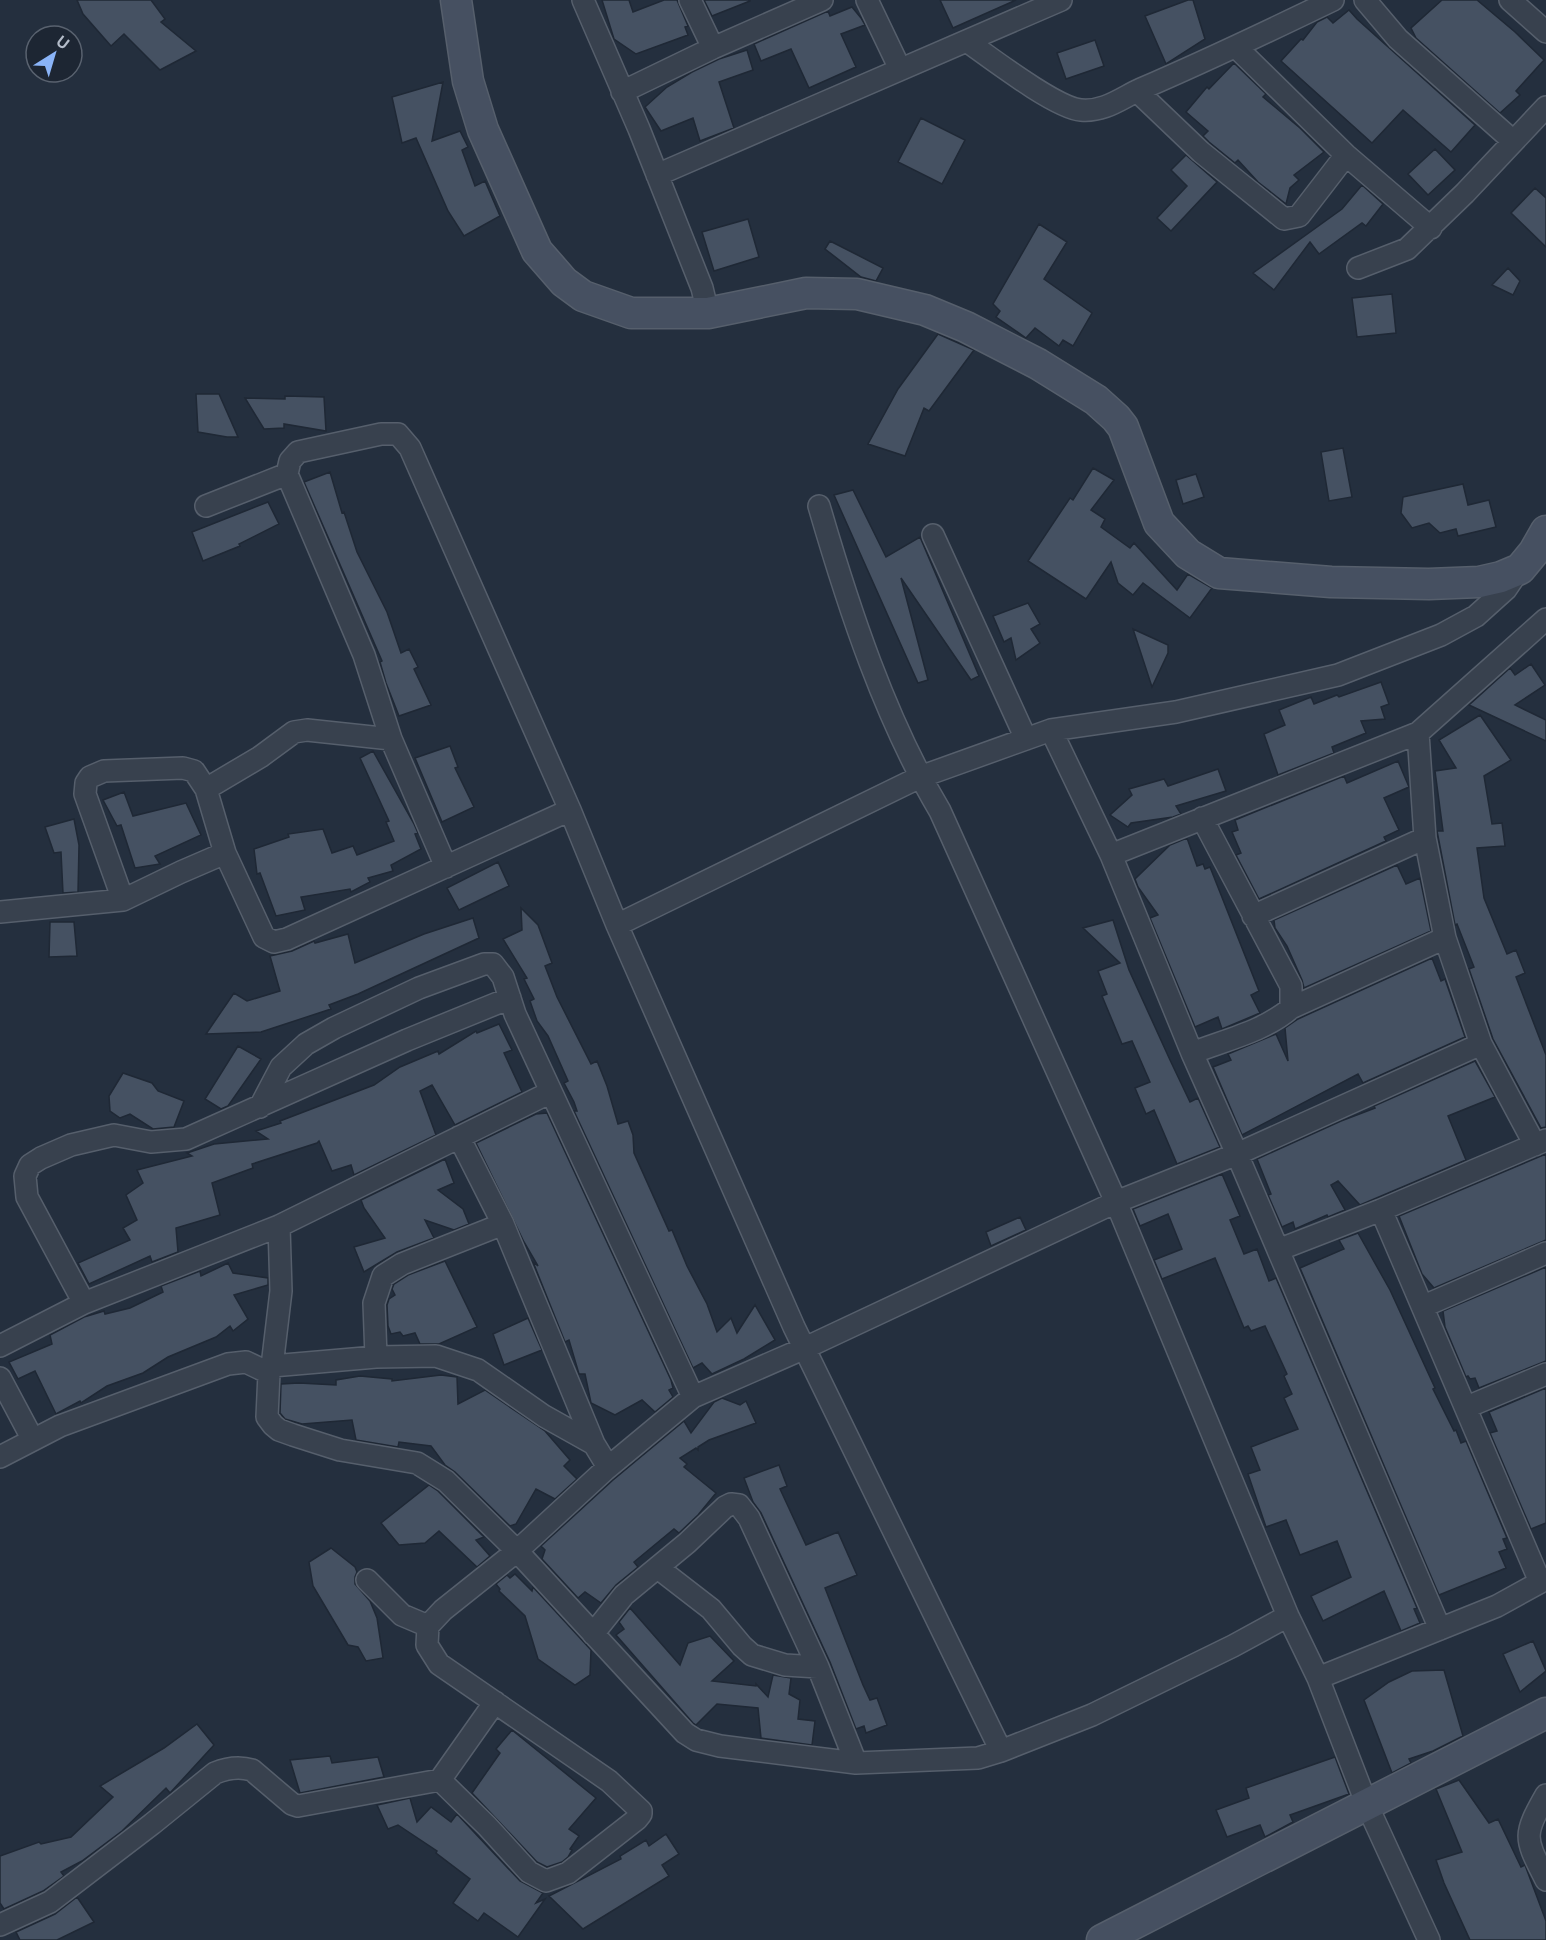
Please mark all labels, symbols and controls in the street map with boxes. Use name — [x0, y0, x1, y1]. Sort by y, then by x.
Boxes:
north arrow — [24, 24, 84, 84]
text: U — [53, 31, 73, 53]

